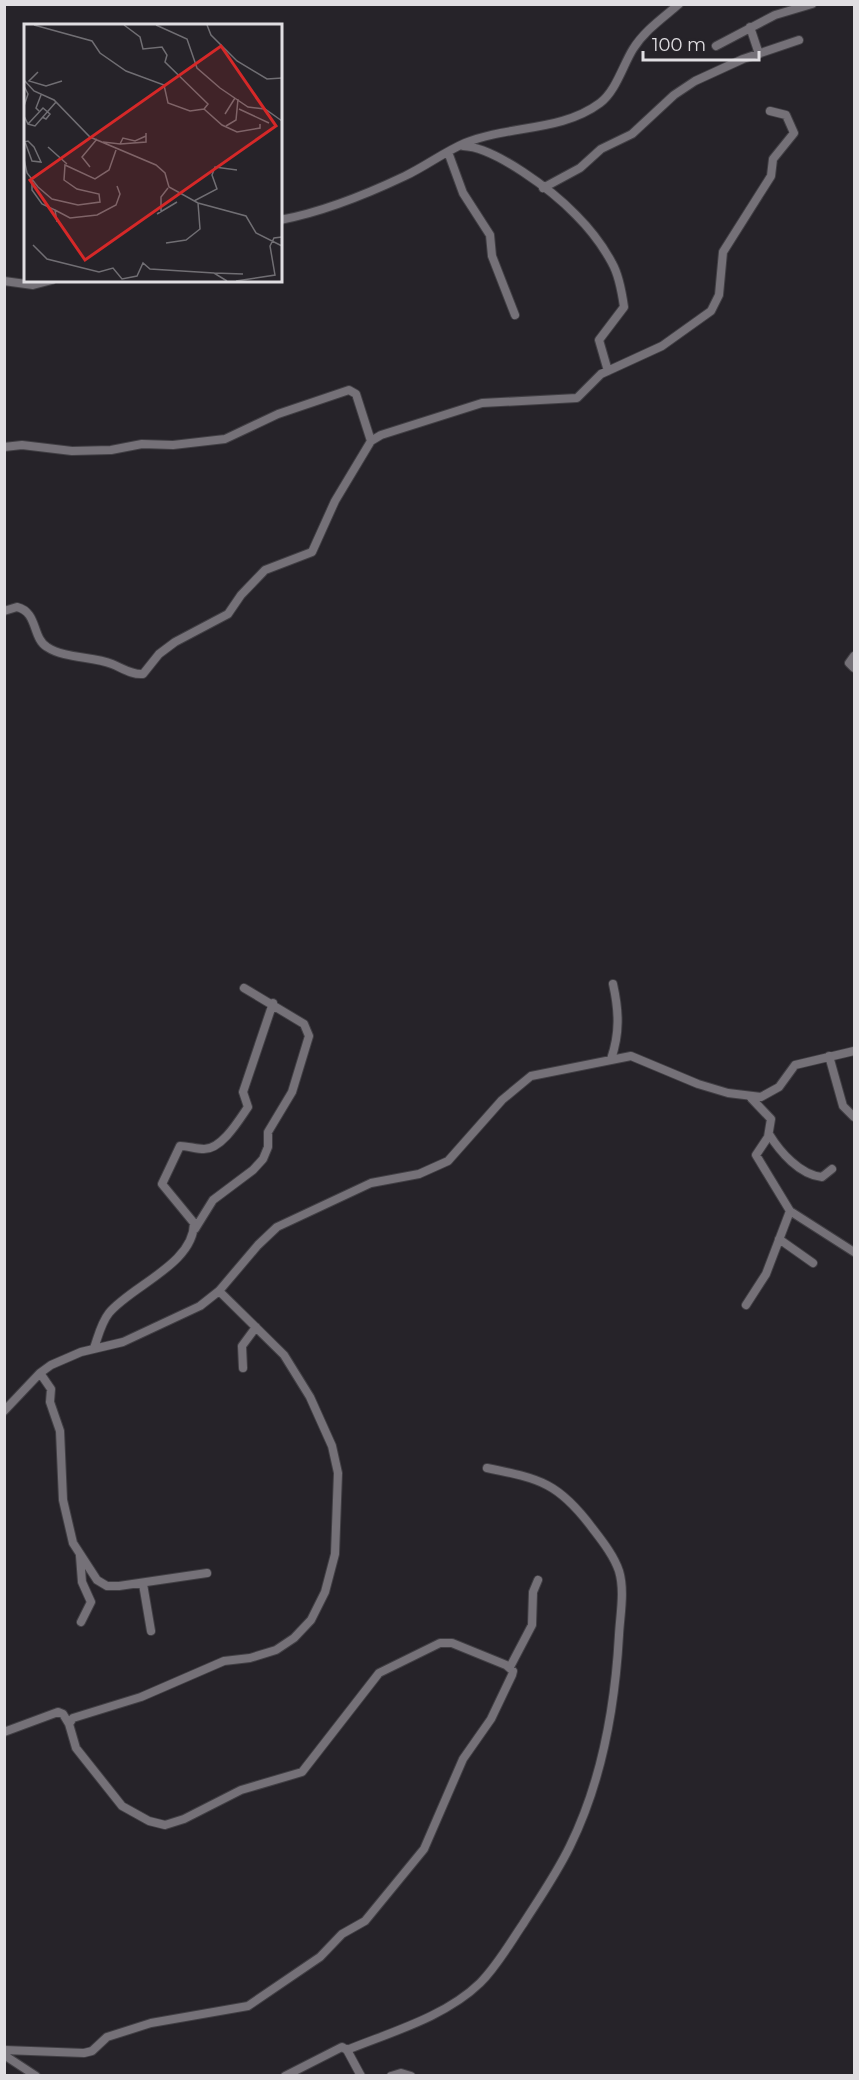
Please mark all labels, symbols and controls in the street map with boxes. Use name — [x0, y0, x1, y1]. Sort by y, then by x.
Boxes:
inset map — [24, 24, 282, 282]
scale bar — [643, 24, 758, 62]
text: 100 m — [652, 34, 706, 56]

